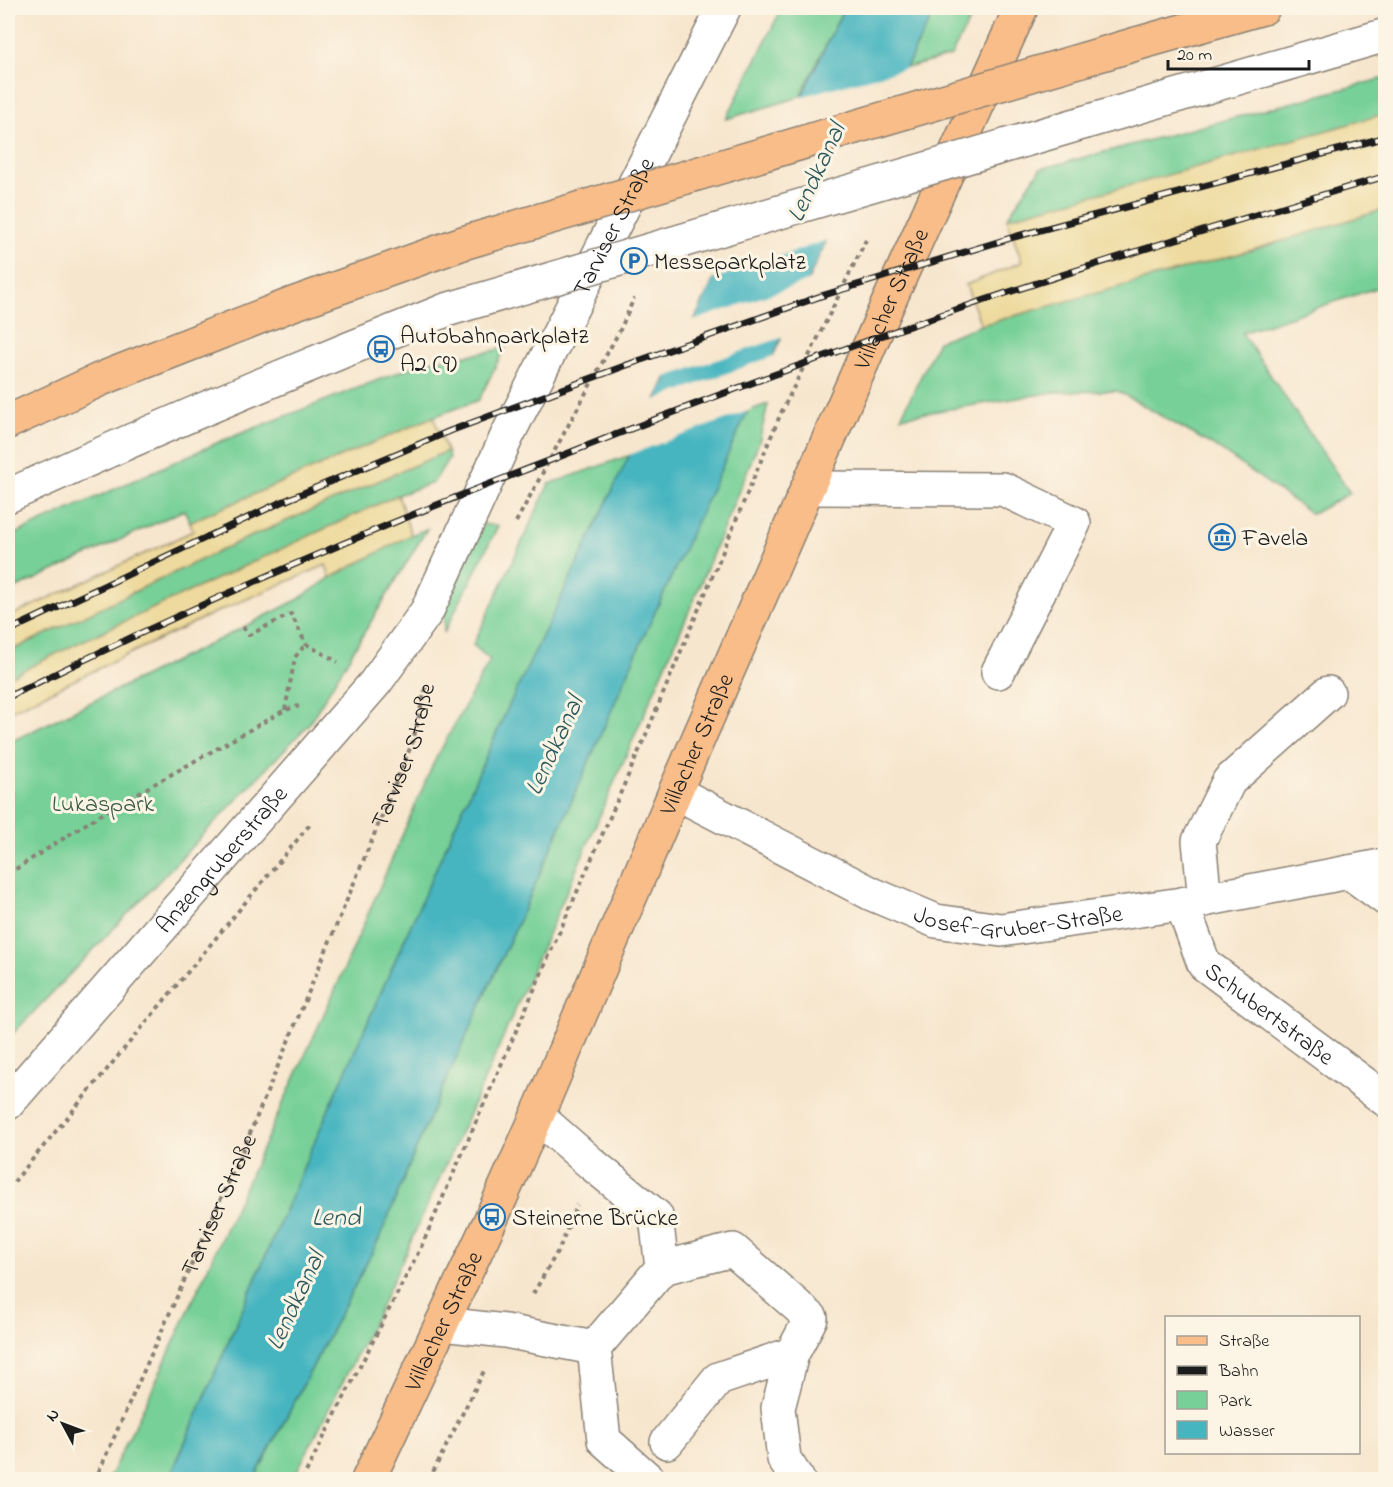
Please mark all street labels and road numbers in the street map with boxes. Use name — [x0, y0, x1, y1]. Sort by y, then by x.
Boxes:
street label: Tarviser Straße — [566, 152, 665, 303]
street label: Villacher Straße — [846, 223, 940, 377]
street label: Villacher Straße — [652, 668, 745, 822]
street label: Tarviser Straße — [364, 680, 446, 834]
street label: Anzengruberstraße — [149, 779, 298, 942]
street label: Josef-Gruber-Straße — [907, 898, 1125, 950]
street label: Schubertstraße — [1196, 955, 1341, 1075]
street label: Tarviser Straße — [174, 1129, 268, 1282]
street label: Villacher Straße — [397, 1246, 494, 1399]

